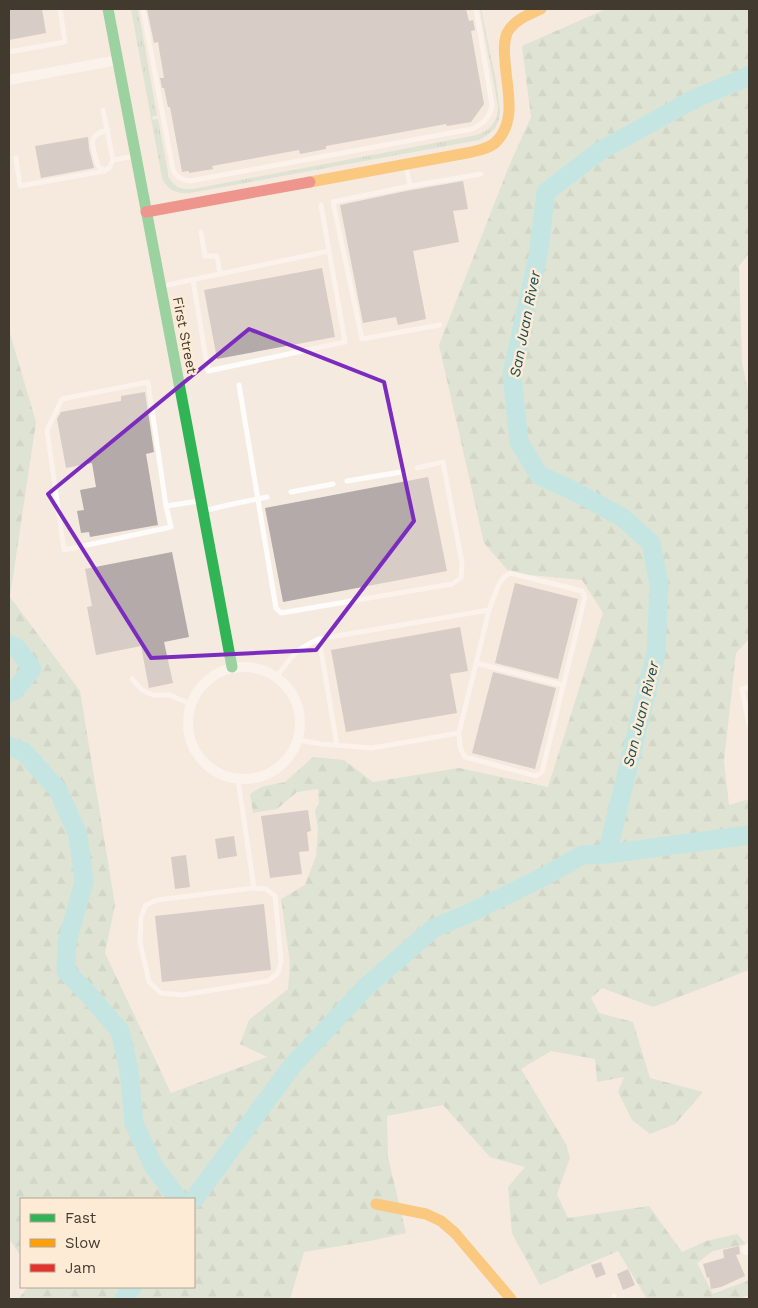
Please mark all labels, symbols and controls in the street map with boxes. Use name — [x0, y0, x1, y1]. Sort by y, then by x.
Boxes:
water label: San Juan River — [506, 268, 544, 379]
street label: First Street — [170, 295, 200, 375]
water label: San Juan River — [619, 658, 663, 769]
legend — [20, 1198, 195, 1288]
text: Fast — [65, 1209, 97, 1227]
text: Slow — [65, 1234, 101, 1252]
text: Jam — [65, 1259, 96, 1277]

